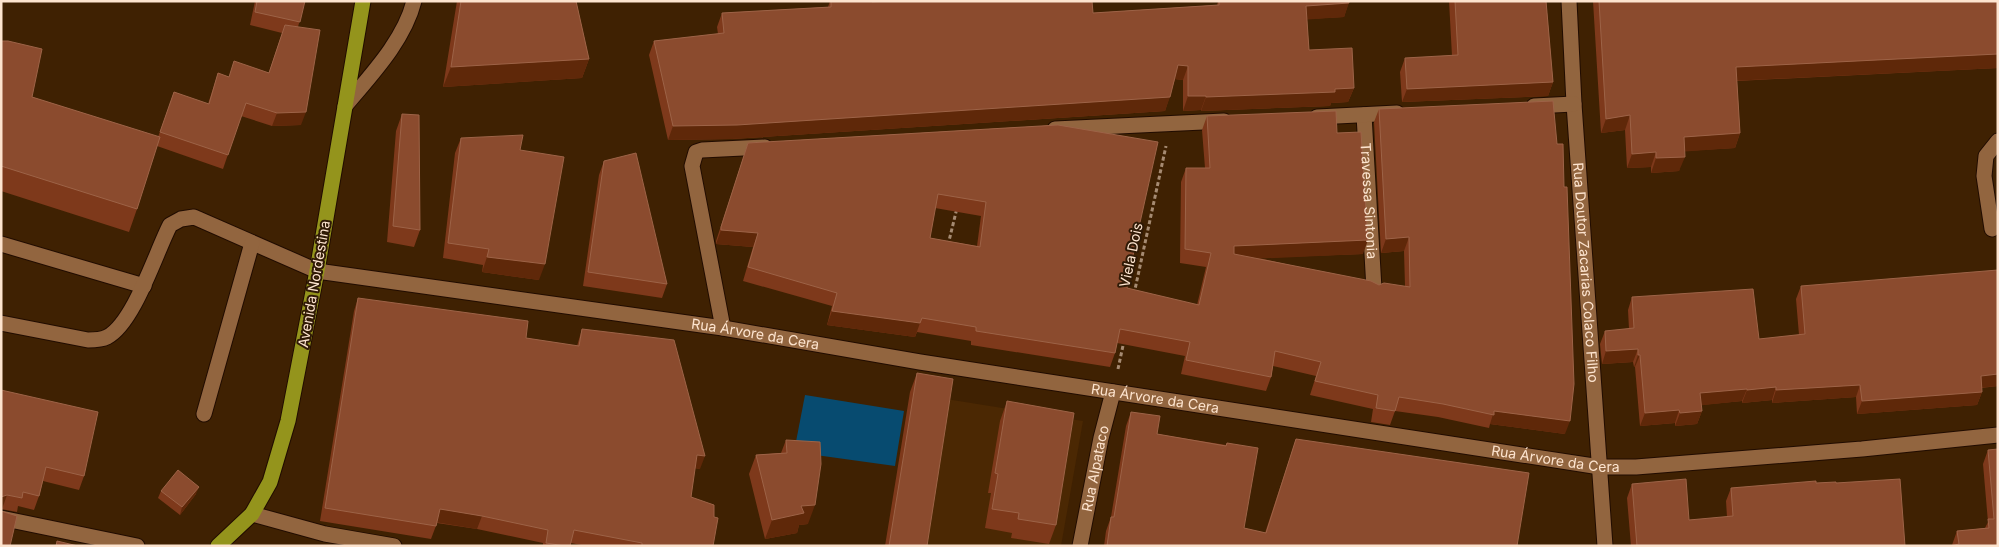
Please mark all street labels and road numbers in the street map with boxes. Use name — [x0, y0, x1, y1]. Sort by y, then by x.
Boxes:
street label: Travessa Sintonia — [1358, 142, 1381, 260]
street label: Rua Doutor Zacarias Colaco Filho — [1570, 162, 1603, 383]
street label: Avenida Nordestina — [294, 219, 333, 349]
street label: Viela Dois — [1115, 221, 1146, 289]
street label: Rua Árvore da Cera — [690, 315, 821, 352]
street label: Rua Árvore da Cera — [1090, 380, 1220, 416]
street label: Rua Alpataco — [1078, 423, 1112, 513]
street label: Rua Árvore da Cera — [1490, 441, 1620, 475]

